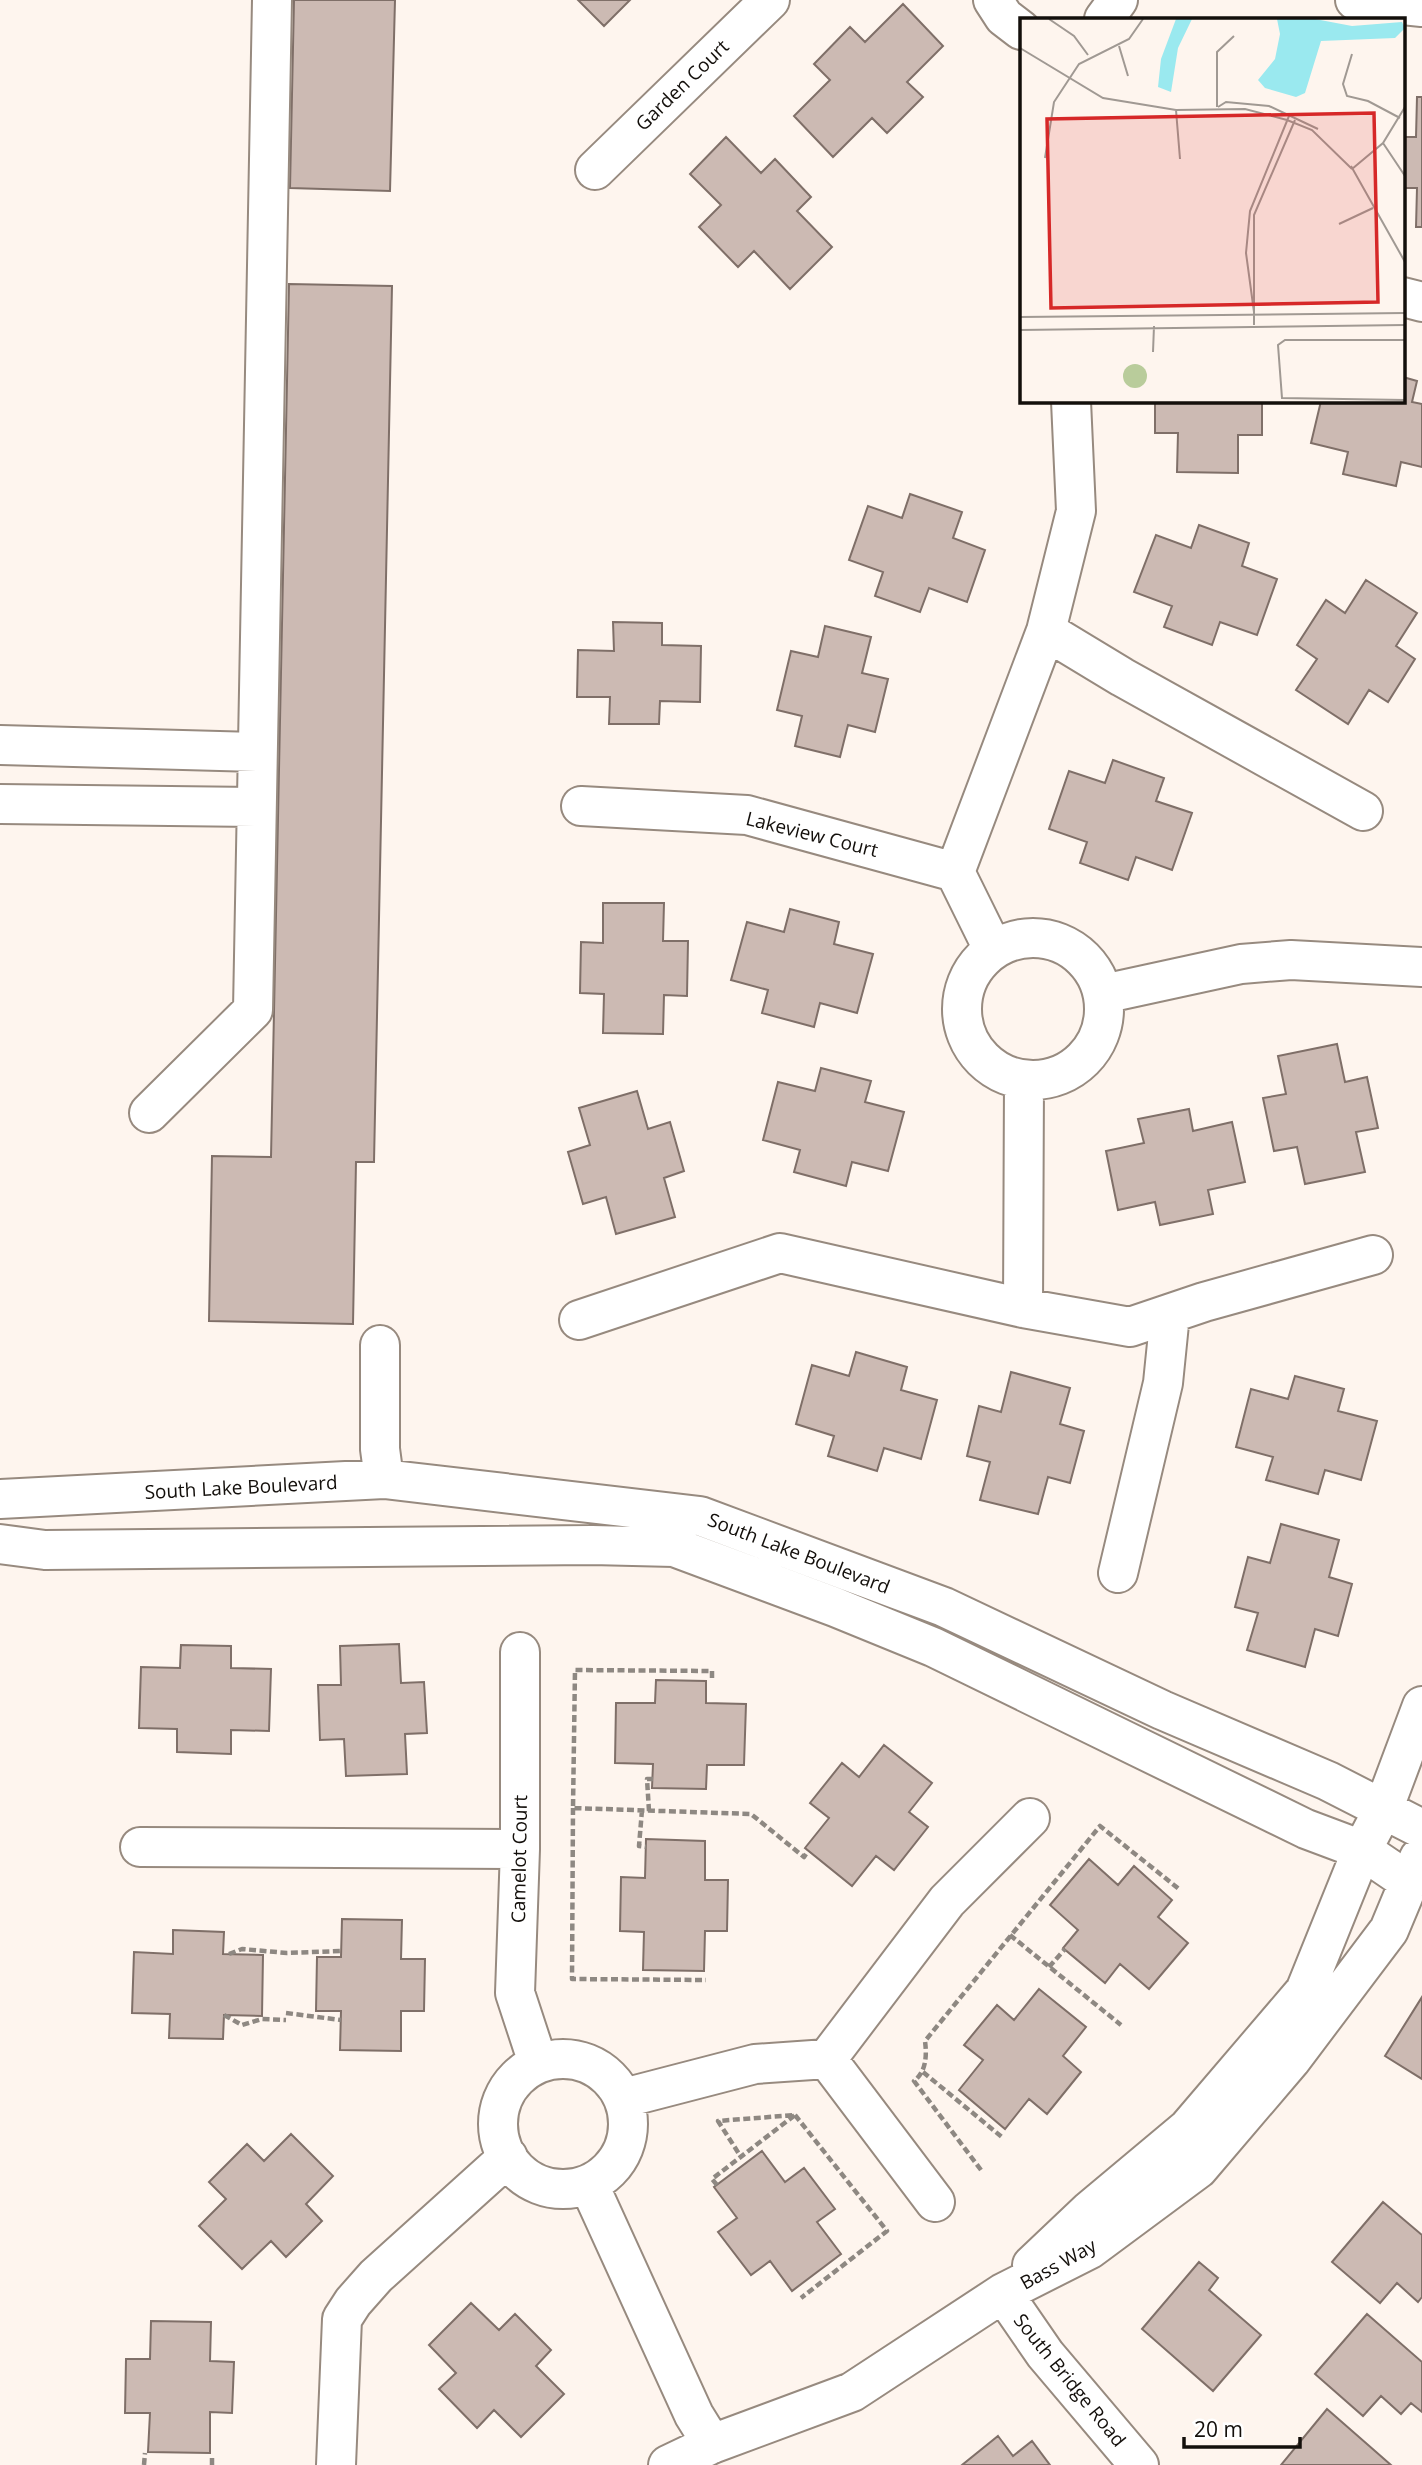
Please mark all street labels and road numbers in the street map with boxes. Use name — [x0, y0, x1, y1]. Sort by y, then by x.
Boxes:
street label: Garden Court — [630, 34, 735, 136]
street label: Lakeview Court — [743, 805, 881, 863]
street label: South Lake Boulevard — [144, 1469, 338, 1505]
street label: South Lake Boulevard — [704, 1506, 894, 1600]
street label: Camelot Court — [505, 1794, 533, 1923]
street label: Bass Way — [1015, 2232, 1101, 2296]
street label: South Bridge Road — [1008, 2308, 1132, 2452]

